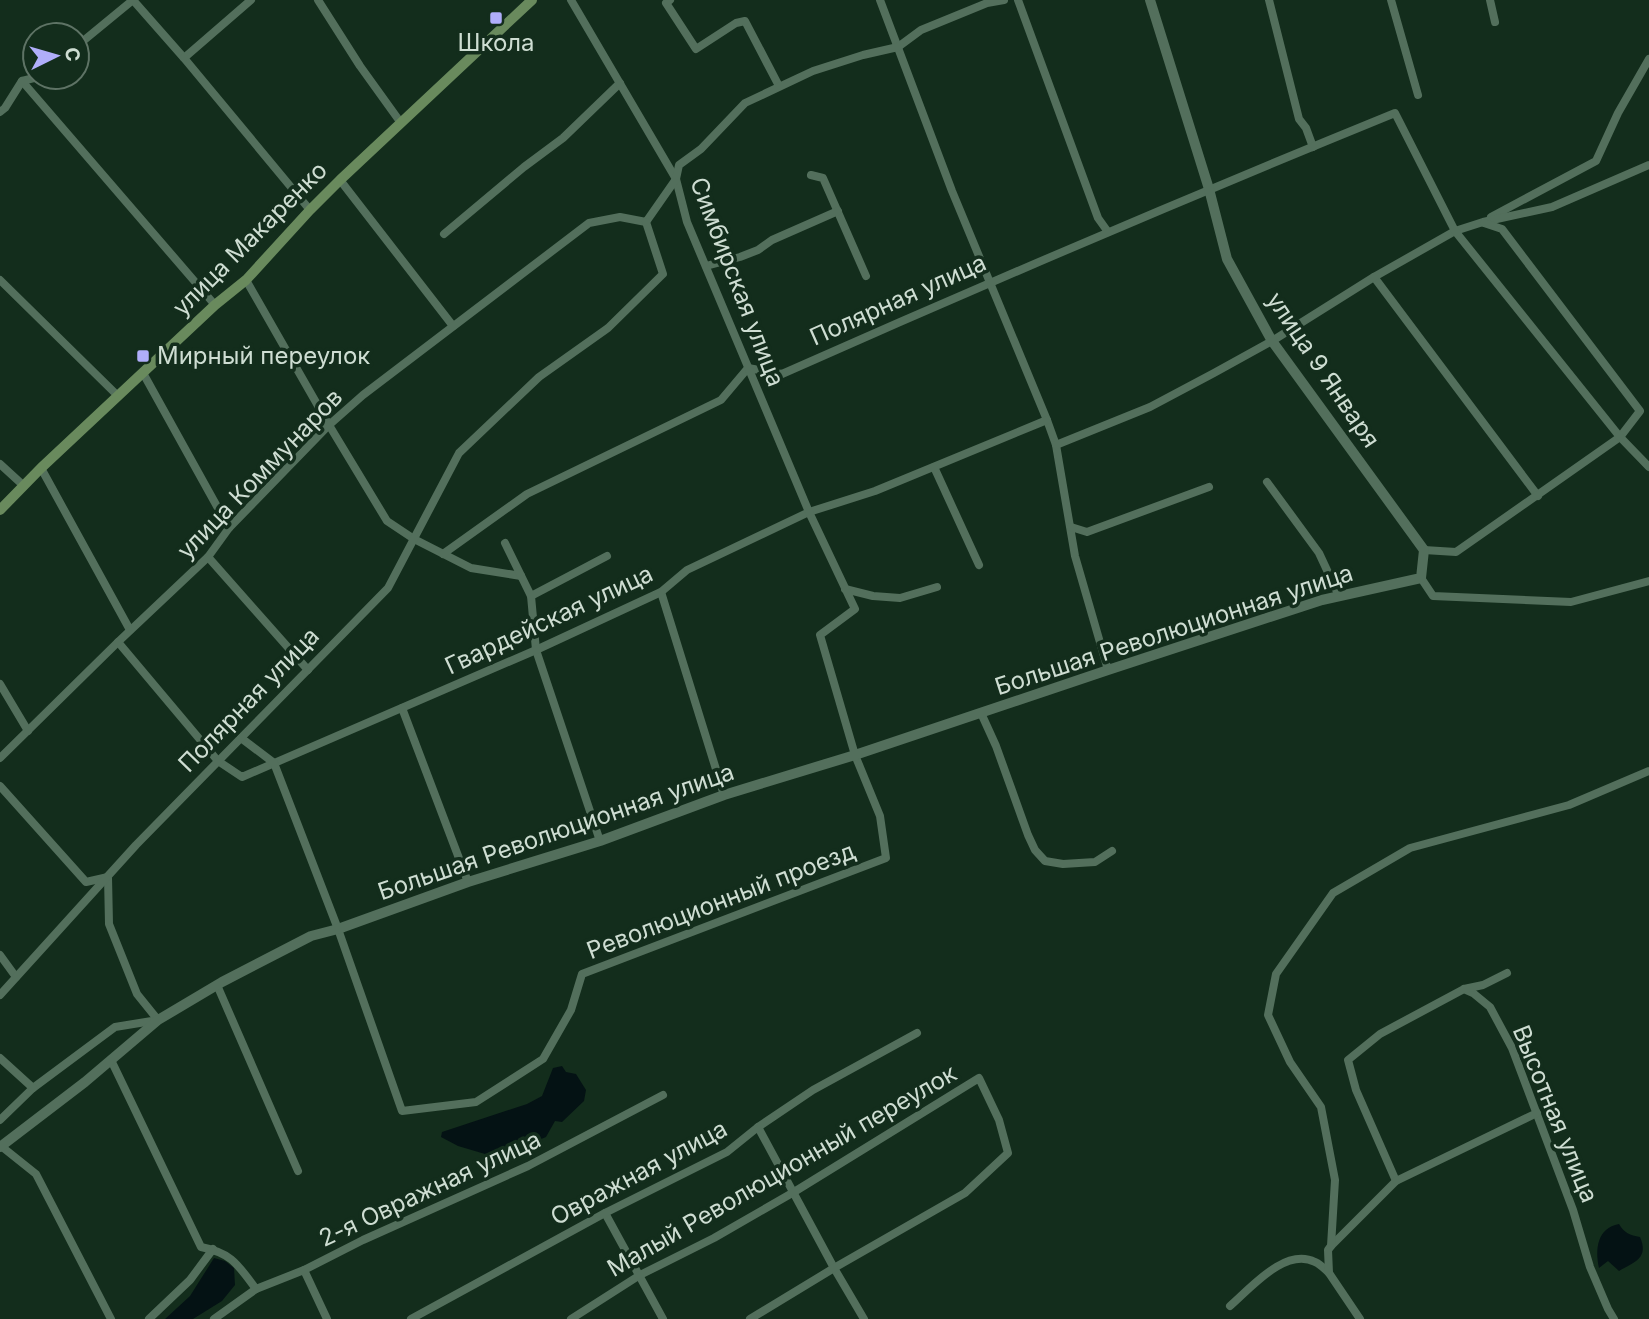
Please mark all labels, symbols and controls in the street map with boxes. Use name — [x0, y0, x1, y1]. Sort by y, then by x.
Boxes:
marker: Школа — [488, 10, 504, 26]
north arrow — [21, 21, 91, 91]
place label: Школа — [457, 28, 535, 57]
text: С — [60, 47, 85, 63]
street label: улица Макаренко — [166, 155, 333, 322]
street label: Симбирская улица — [684, 173, 791, 391]
street label: Полярная улица — [805, 248, 990, 351]
street label: улица 9 Января — [1261, 286, 1386, 453]
place label: Мирный переулок — [157, 341, 370, 370]
marker: Мирный переулок — [135, 348, 151, 364]
street label: улица Коммунаров — [171, 383, 348, 565]
street label: Большая Революционная улица — [991, 558, 1356, 701]
street label: Гвардейская улица — [440, 559, 657, 680]
street label: Полярная улица — [172, 621, 325, 778]
street label: Большая Революционная улица — [374, 757, 738, 906]
street label: Революционный проезд — [582, 836, 859, 965]
street label: Высотная улица — [1507, 1021, 1604, 1207]
street label: Малый Революционный переулок — [602, 1058, 962, 1283]
street label: Овражная улица — [546, 1114, 732, 1231]
street label: 2-я Овражная улица — [314, 1124, 545, 1253]

